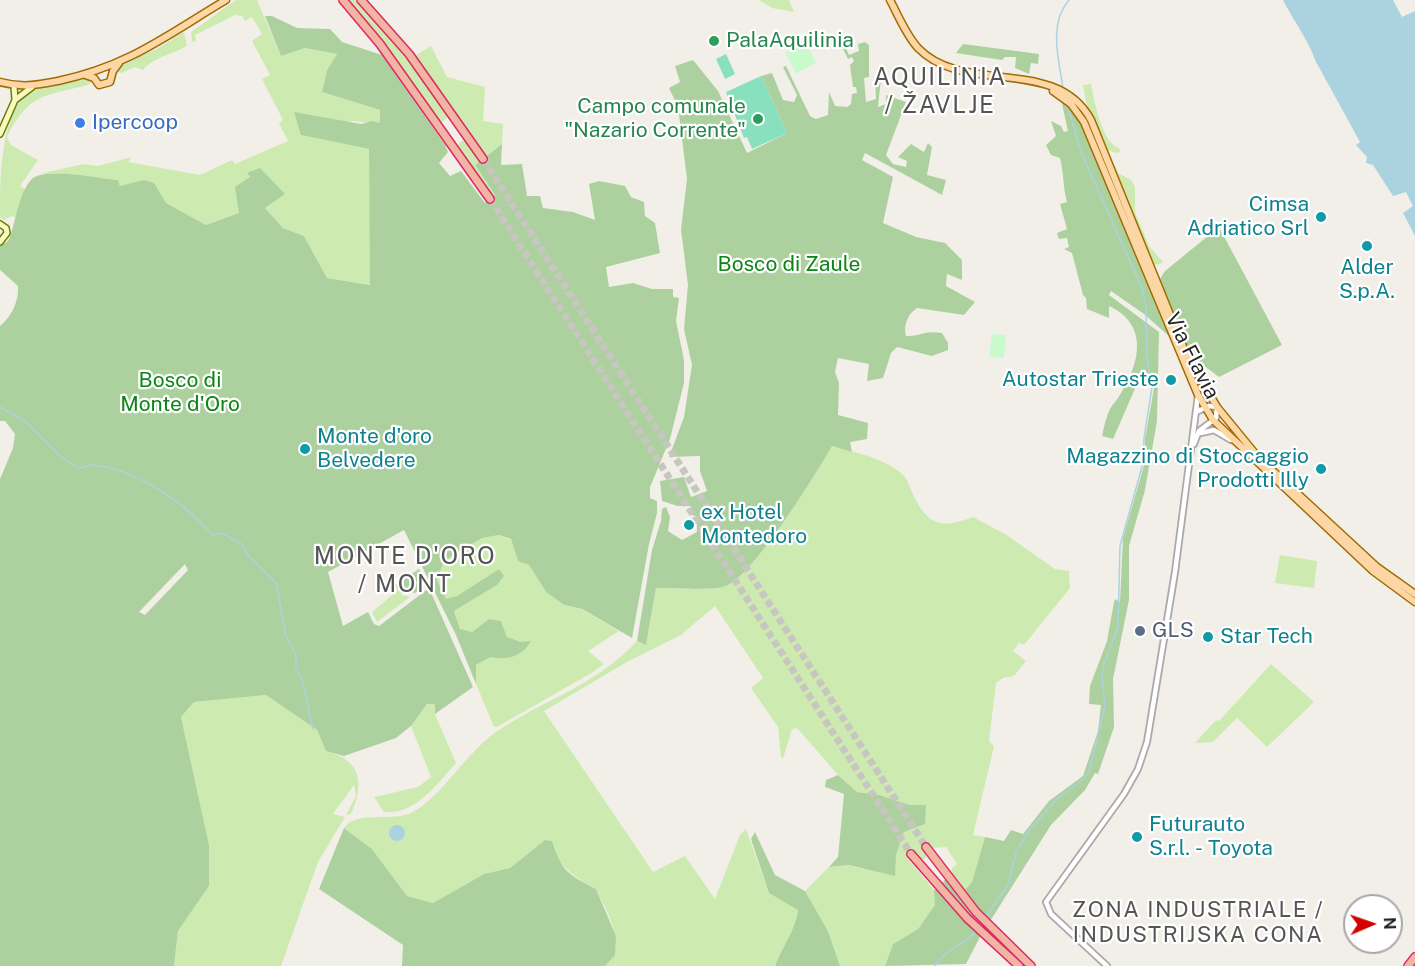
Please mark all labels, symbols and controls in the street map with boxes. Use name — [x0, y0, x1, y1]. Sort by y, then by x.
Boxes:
place label: PalaAquilinia — [726, 28, 854, 54]
marker: PalaAquilinia — [707, 34, 721, 48]
district label: AQUILINIA / ŽAVLJE — [873, 64, 1007, 120]
place label: Campo comunale "Nazario Corrente" — [564, 94, 746, 144]
place label: Ipercoop — [92, 110, 178, 136]
marker: Campo comunale "Nazario Corrente" — [751, 112, 765, 126]
marker: Ipercoop — [73, 116, 87, 130]
place label: Cimsa Adriatico Srl — [1187, 192, 1309, 242]
marker: Cimsa Adriatico Srl — [1314, 210, 1328, 224]
marker: Alder S.p.A. — [1360, 239, 1374, 253]
park label: Bosco di Zaule — [717, 252, 861, 278]
place label: Alder S.p.A. — [1339, 255, 1395, 305]
street label: Via Flavia — [1160, 309, 1224, 403]
place label: Autostar Trieste — [1002, 367, 1159, 393]
park label: Bosco di Monte d'Oro — [120, 368, 240, 418]
marker: Autostar Trieste — [1164, 373, 1178, 387]
place label: Monte d'oro Belvedere — [317, 424, 432, 474]
marker: Monte d'oro Belvedere — [298, 442, 312, 456]
place label: Magazzino di Stoccaggio Prodotti Illy — [1066, 444, 1309, 494]
marker: Magazzino di Stoccaggio Prodotti Illy — [1314, 462, 1328, 476]
place label: ex Hotel Montedoro — [701, 500, 807, 550]
marker: ex Hotel Montedoro — [682, 518, 696, 532]
district label: MONTE D'ORO / MONT — [314, 543, 496, 599]
place label: GLS — [1152, 618, 1194, 644]
marker: GLS — [1133, 624, 1147, 638]
place label: Star Tech — [1220, 624, 1313, 650]
marker: Star Tech — [1201, 630, 1215, 644]
place label: Futurauto S.r.l. - Toyota — [1149, 812, 1273, 862]
marker: Futurauto S.r.l. - Toyota — [1130, 830, 1144, 844]
north arrow — [1343, 894, 1403, 954]
district label: ZONA INDUSTRIALE / INDUSTRIJSKA CONA — [1072, 897, 1324, 948]
text: N — [1380, 917, 1399, 930]

